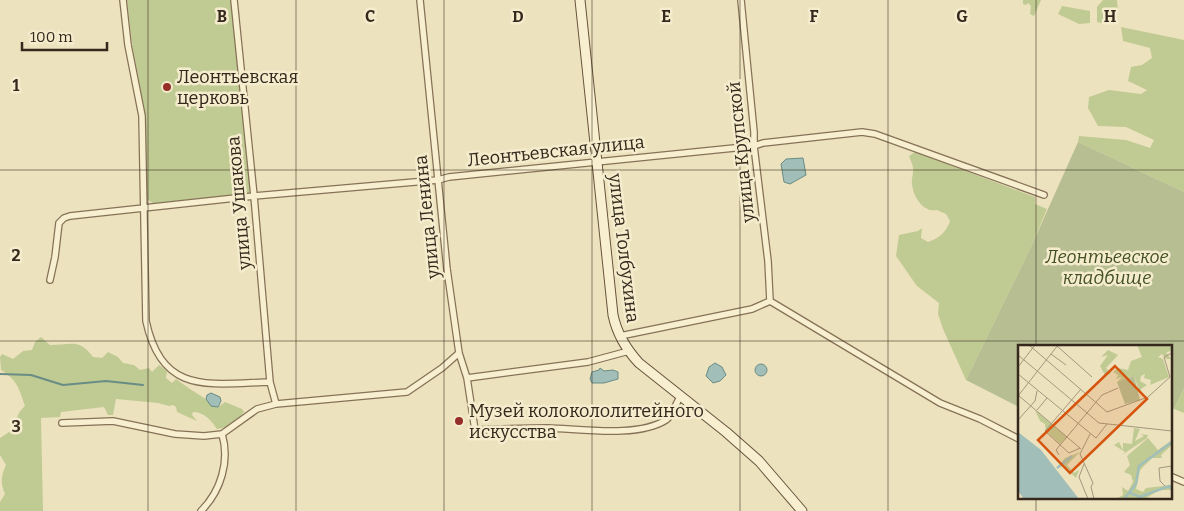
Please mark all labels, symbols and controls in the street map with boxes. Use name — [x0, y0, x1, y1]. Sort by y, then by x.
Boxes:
text: B — [217, 7, 227, 26]
text: C — [365, 7, 375, 26]
text: D — [512, 7, 524, 26]
text: E — [661, 7, 671, 26]
text: F — [810, 7, 819, 26]
text: G — [956, 7, 968, 26]
text: H — [1104, 7, 1117, 26]
scale bar — [22, 20, 108, 52]
text: 100 m — [30, 28, 73, 46]
place label: Леонтьевская церковь — [177, 66, 298, 109]
text: 1 — [13, 76, 20, 95]
street label: улица Крупской — [723, 80, 759, 225]
marker: Леонтьевская церковь — [161, 81, 173, 93]
street label: Леонтьевская улица — [466, 131, 646, 171]
street label: улица Ушакова — [222, 135, 256, 272]
street label: улица Ленина — [410, 154, 445, 281]
street label: улица Толбухина — [604, 171, 644, 324]
text: 2 — [11, 246, 21, 265]
park label: Леонтьевское кладбище — [1044, 246, 1169, 289]
inset map — [1018, 345, 1172, 498]
place label: Музей колокололитейного искусства — [469, 400, 704, 443]
marker: Музей колокололитейного искусства — [453, 415, 465, 427]
text: 3 — [11, 417, 21, 436]

